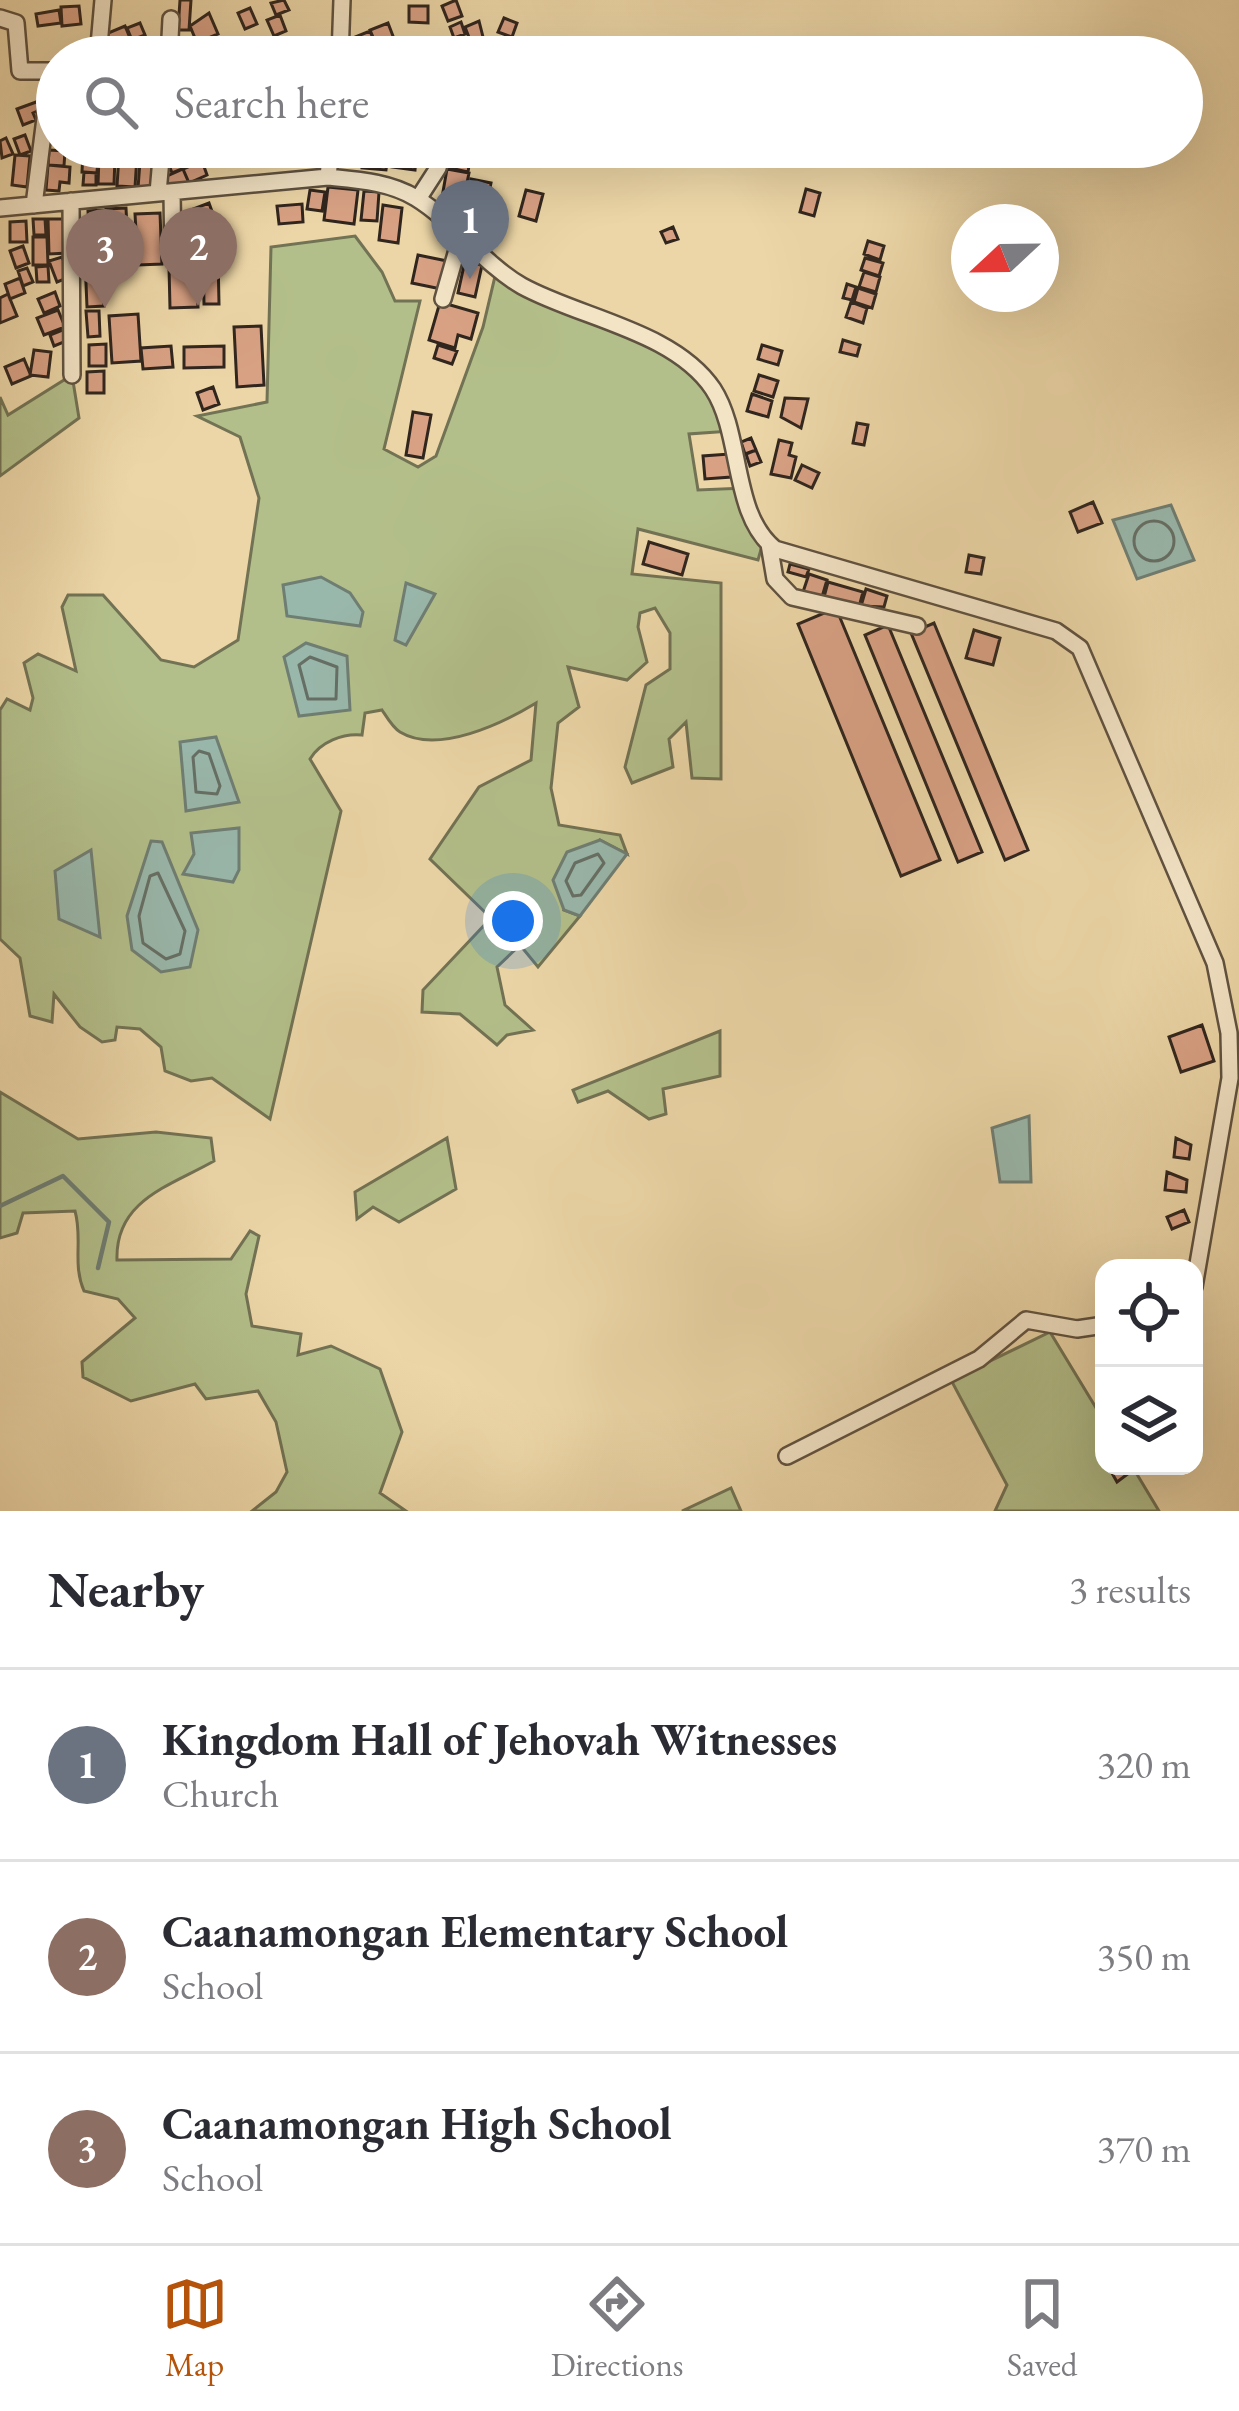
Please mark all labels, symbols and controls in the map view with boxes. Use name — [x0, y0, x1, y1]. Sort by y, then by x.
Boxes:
search box — [36, 36, 1203, 168]
icon: search — [78, 69, 144, 135]
text: Search here — [174, 73, 369, 131]
pin: 1 — [431, 180, 509, 279]
north arrow — [951, 204, 1059, 312]
pin: 2 — [159, 207, 237, 306]
pin: 3 — [66, 209, 144, 308]
your location — [483, 891, 543, 951]
map controls — [1095, 1259, 1203, 1475]
button: locate — [1095, 1259, 1203, 1367]
button: layers — [1095, 1367, 1203, 1475]
text: Nearby — [48, 1556, 204, 1622]
text: 3 results — [1069, 1564, 1191, 1615]
text: Kingdom Hall of Jehovah Witnesses — [162, 1710, 837, 1768]
text: 1 — [77, 1739, 97, 1790]
text: 320 m — [1097, 1739, 1191, 1790]
text: Church — [162, 1768, 279, 1819]
text: Caanamongan Elementary School — [162, 1902, 788, 1960]
text: 2 — [77, 1931, 97, 1982]
text: 350 m — [1097, 1931, 1191, 1982]
text: School — [162, 1960, 263, 2011]
text: Caanamongan High School — [162, 2094, 672, 2152]
text: 3 — [77, 2123, 97, 2174]
text: 370 m — [1097, 2123, 1191, 2174]
text: School — [162, 2152, 263, 2203]
tab: Map — [162, 2271, 228, 2386]
tab: Directions — [551, 2271, 684, 2386]
tab: Saved — [1007, 2271, 1077, 2386]

